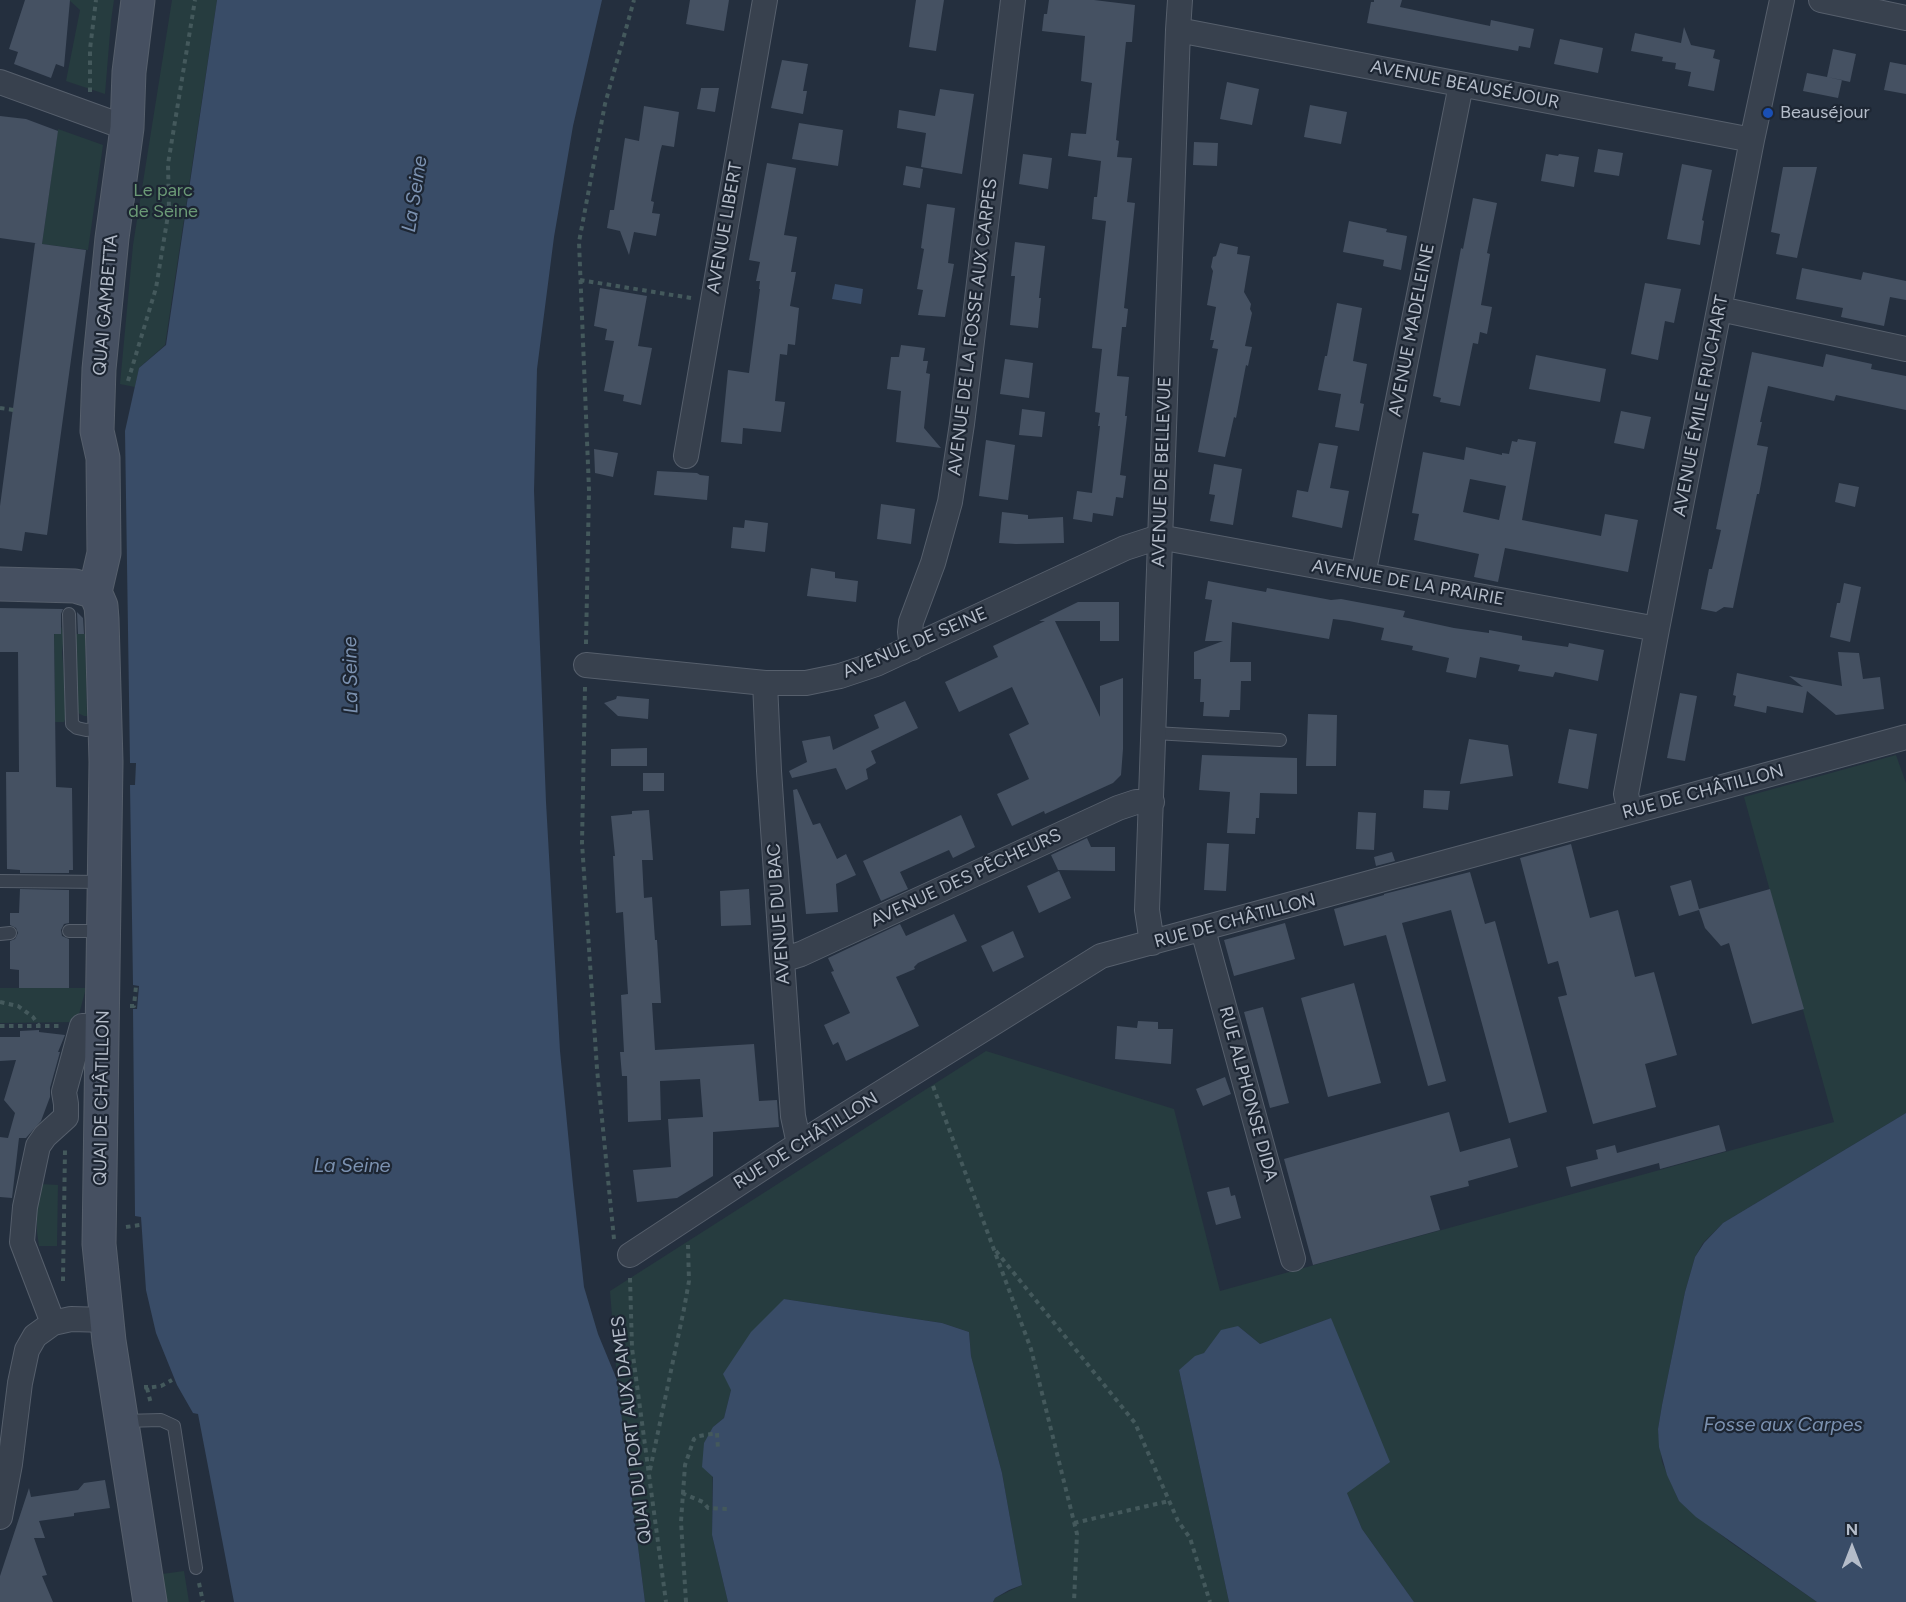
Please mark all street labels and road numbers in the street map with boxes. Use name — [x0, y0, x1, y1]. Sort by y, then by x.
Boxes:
street label: AVENUE BEAUSÉJOUR — [1369, 56, 1561, 114]
street label: AVENUE LIBERT — [703, 160, 747, 296]
street label: AVENUE DE LA FOSSE AUX CARPES — [944, 177, 1002, 477]
street label: QUAI GAMBETTA — [89, 233, 123, 377]
street label: AVENUE MADELEINE — [1385, 241, 1439, 419]
street label: AVENUE ÉMILE FRUCHART — [1669, 293, 1733, 519]
street label: AVENUE DE BELLEVUE — [1148, 376, 1176, 568]
street label: AVENUE DE LA PRAIRIE — [1310, 555, 1506, 611]
street label: AVENUE DE SEINE — [839, 603, 991, 683]
street label: RUE DE CHÂTILLON — [1620, 760, 1786, 824]
street label: AVENUE DES PÊCHEURS — [867, 824, 1065, 932]
street label: AVENUE DU BAC — [763, 843, 795, 985]
street label: RUE DE CHÂTILLON — [1152, 889, 1318, 953]
street label: RUE ALPHONSE DIDA — [1214, 1004, 1282, 1184]
street label: QUAI DE CHÂTILLON — [90, 1010, 114, 1186]
street label: RUE DE CHÂTILLON — [730, 1088, 882, 1194]
street label: QUAI DU PORT AUX DAMES — [607, 1315, 657, 1545]

